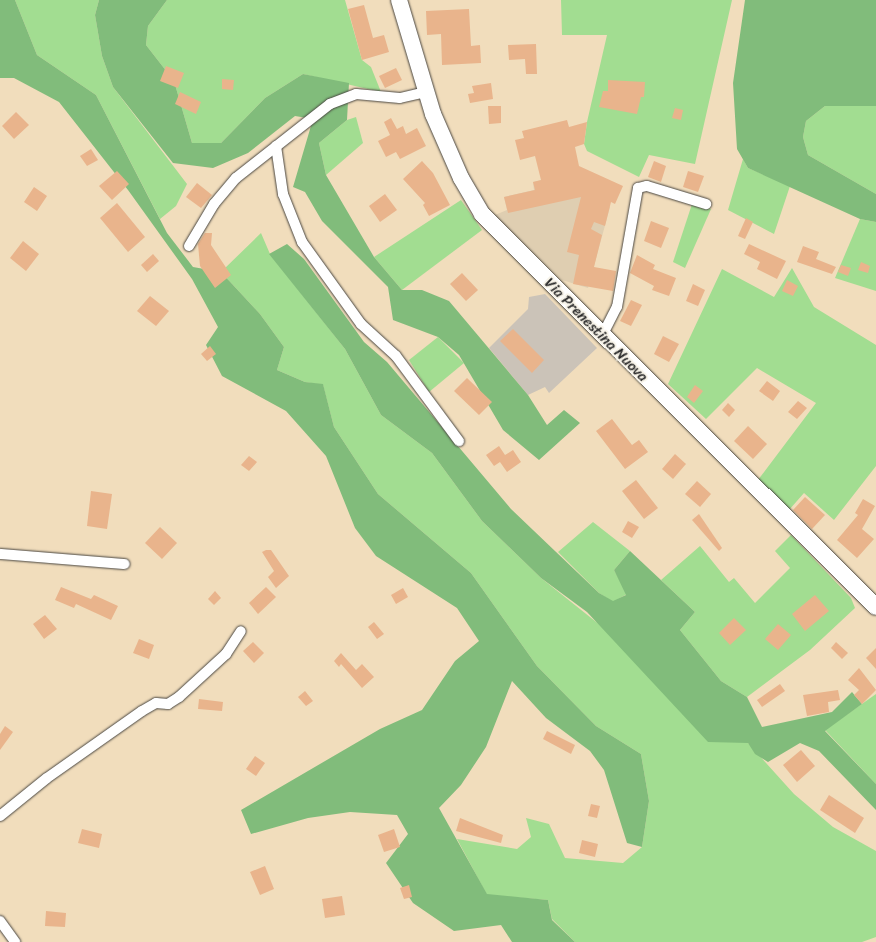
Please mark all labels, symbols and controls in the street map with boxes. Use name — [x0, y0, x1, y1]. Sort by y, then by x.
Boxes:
street label: Via Prenestina Nuova — [540, 274, 652, 386]

